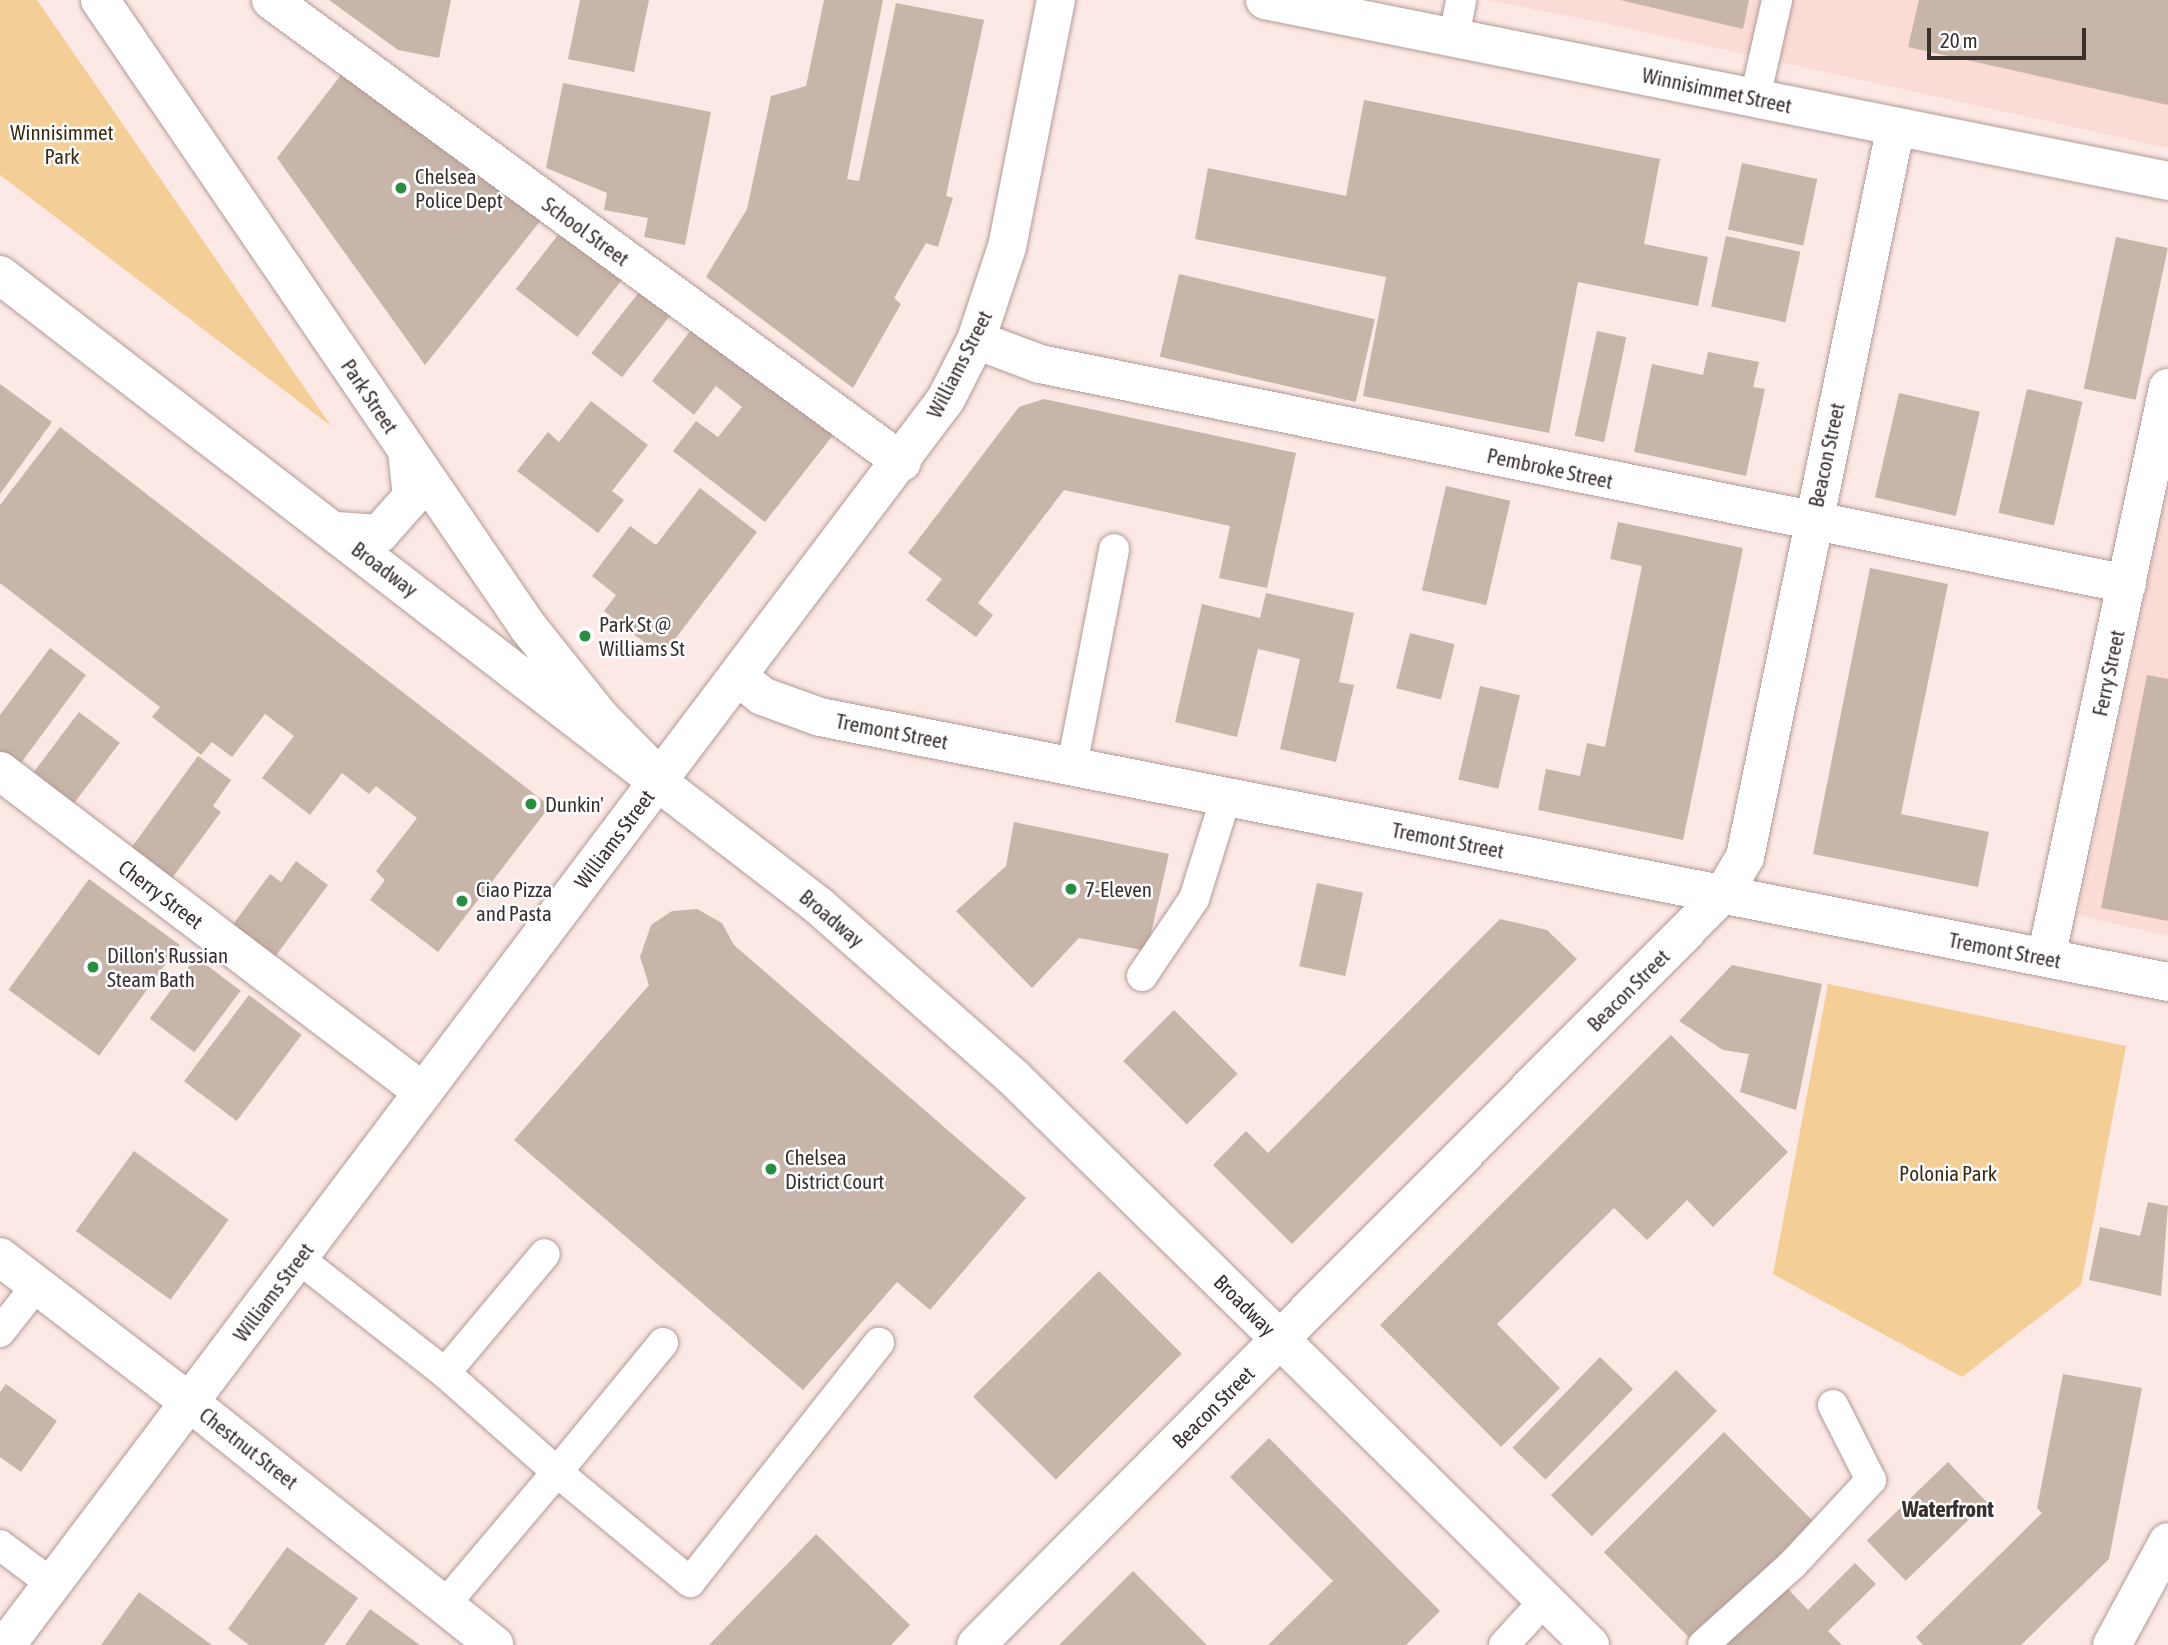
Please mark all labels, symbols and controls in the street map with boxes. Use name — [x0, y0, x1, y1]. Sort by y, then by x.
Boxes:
scale bar — [1930, 14, 2089, 58]
text: 20 m — [1940, 28, 1978, 52]
street label: Winnisimmet Street — [1640, 62, 1794, 118]
park label: Winnisimmet Park — [10, 119, 114, 169]
place label: Chelsea Police Dept — [415, 163, 503, 213]
marker: Chelsea Police Dept — [393, 180, 409, 196]
street label: School Street — [538, 191, 634, 271]
street label: Williams Street — [921, 306, 997, 422]
street label: Park Street — [336, 354, 404, 438]
street label: Beacon Street — [1803, 401, 1849, 509]
street label: Pembroke Street — [1485, 442, 1615, 494]
street label: Broadway — [347, 536, 423, 602]
place label: Park St @ Williams St — [599, 611, 685, 661]
marker: Park St @ Williams St — [577, 628, 593, 644]
street label: Ferry Street — [2087, 628, 2129, 718]
street label: Tremont Street — [834, 708, 950, 754]
street label: Williams Street — [569, 785, 659, 893]
place label: Dunkin' — [545, 791, 604, 817]
marker: Dunkin' — [523, 796, 539, 812]
street label: Tremont Street — [1390, 817, 1506, 863]
street label: Cherry Street — [114, 854, 208, 934]
place label: Ciao Pizza and Pasta — [476, 876, 552, 926]
place label: 7-Eleven — [1085, 876, 1152, 902]
marker: 7-Eleven — [1063, 881, 1079, 897]
street label: Broadway — [795, 884, 869, 952]
marker: Ciao Pizza and Pasta — [454, 893, 470, 909]
street label: Tremont Street — [1947, 927, 2063, 973]
place label: Dillon's Russian Steam Bath — [107, 942, 228, 992]
street label: Beacon Street — [1582, 944, 1674, 1036]
marker: Dillon's Russian Steam Bath — [85, 959, 101, 975]
place label: Chelsea District Court — [785, 1144, 884, 1194]
park label: Polonia Park — [1899, 1160, 1997, 1186]
marker: Chelsea District Court — [763, 1161, 779, 1177]
street label: Williams Street — [228, 1238, 318, 1346]
street label: Broadway — [1209, 1269, 1281, 1341]
street label: Beacon Street — [1167, 1361, 1259, 1453]
street label: Chestnut Street — [195, 1402, 303, 1494]
district label: Waterfront — [1902, 1495, 1994, 1523]

